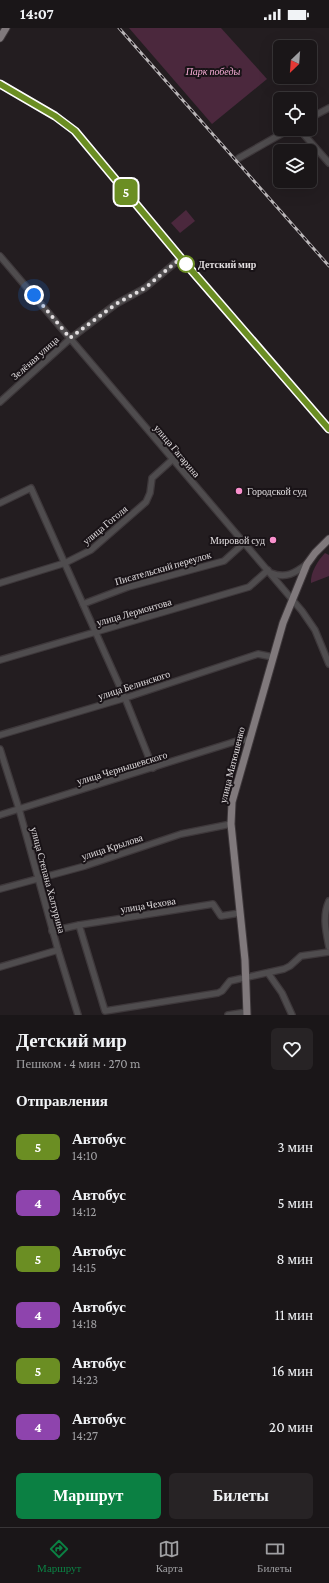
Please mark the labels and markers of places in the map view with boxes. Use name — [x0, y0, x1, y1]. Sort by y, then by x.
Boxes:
marker: Детский мир — [177, 255, 195, 273]
place label: Детский мир — [198, 259, 257, 270]
marker: Городской суд — [234, 486, 244, 496]
place label: Городской суд — [247, 486, 306, 497]
place label: Мировой суд — [210, 535, 265, 546]
marker: Мировой суд — [268, 535, 278, 545]

